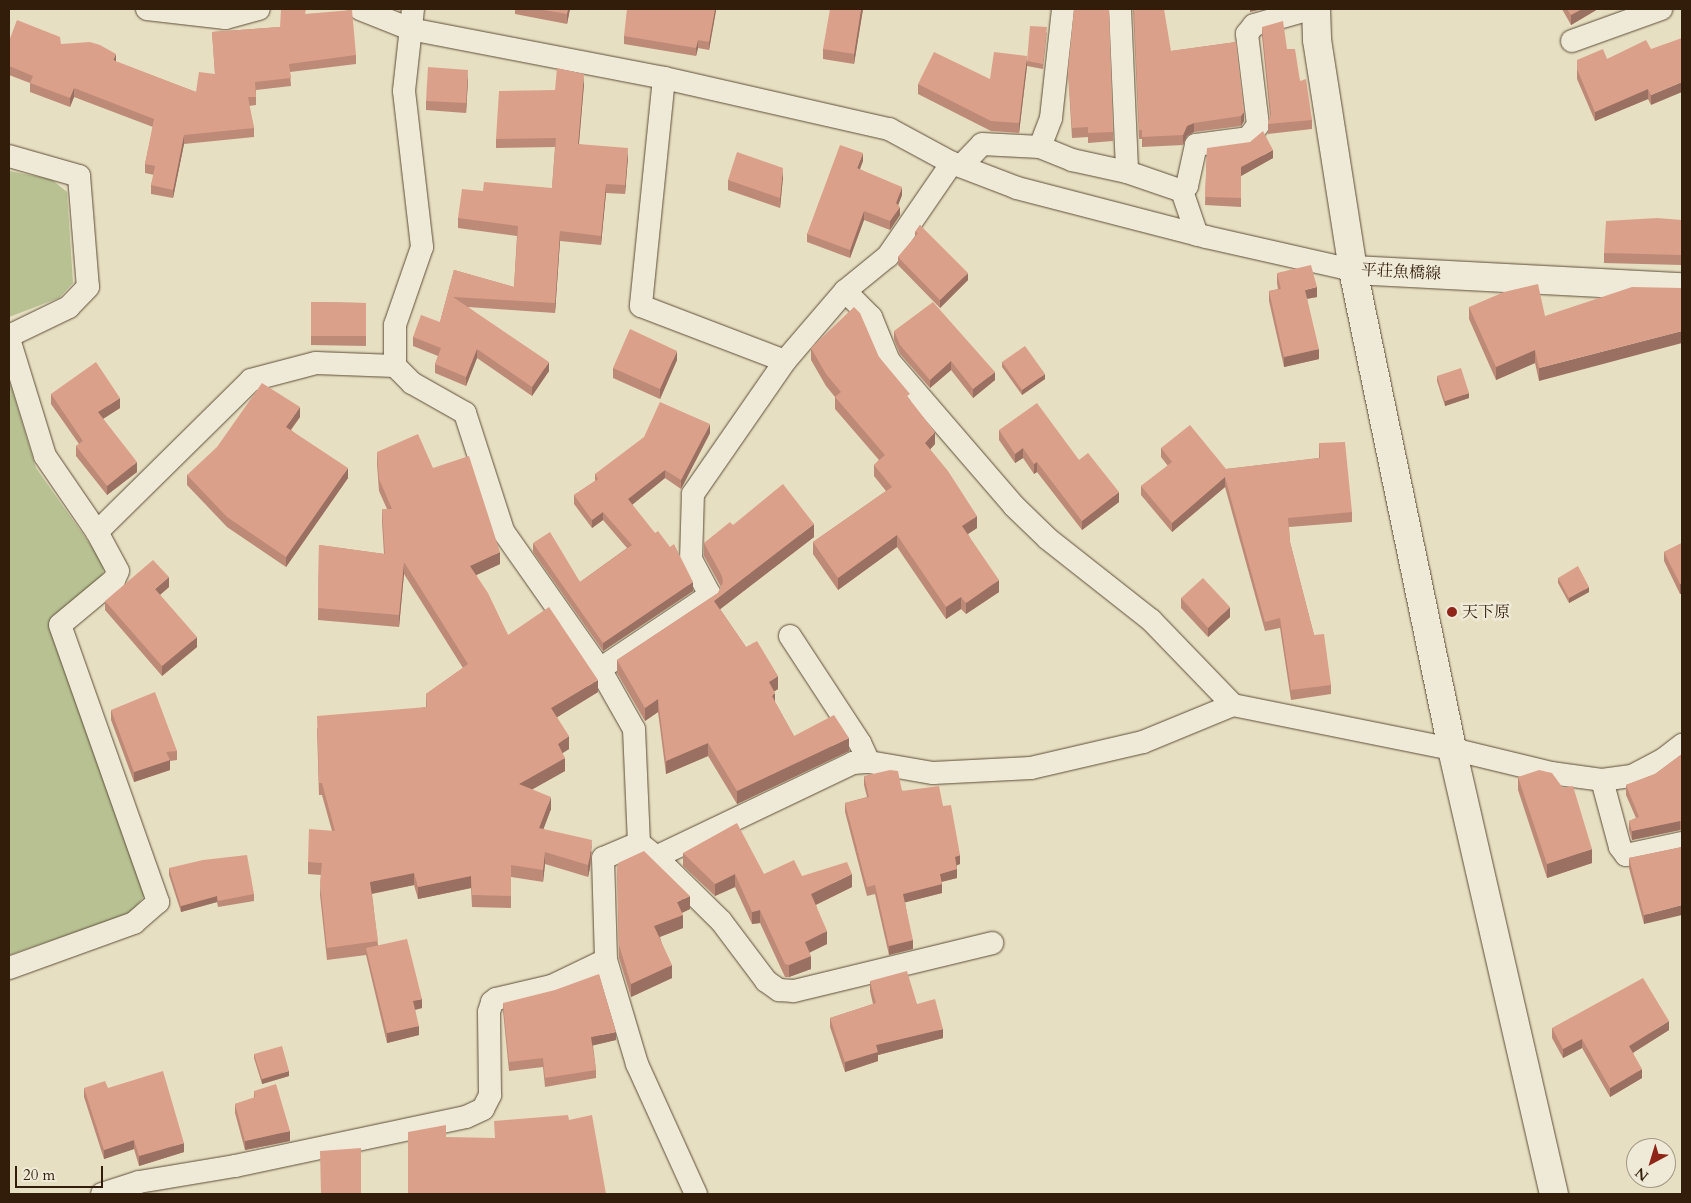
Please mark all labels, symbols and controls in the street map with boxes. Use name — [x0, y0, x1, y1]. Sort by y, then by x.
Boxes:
street label: 平荘魚橋線 — [1361, 260, 1441, 284]
place label: 天下原 — [1462, 602, 1510, 622]
marker: 天下原 — [1446, 606, 1458, 618]
north arrow — [1626, 1138, 1676, 1188]
scale bar — [18, 1156, 105, 1188]
text: N — [1631, 1163, 1653, 1185]
text: 20 m — [23, 1165, 55, 1185]

